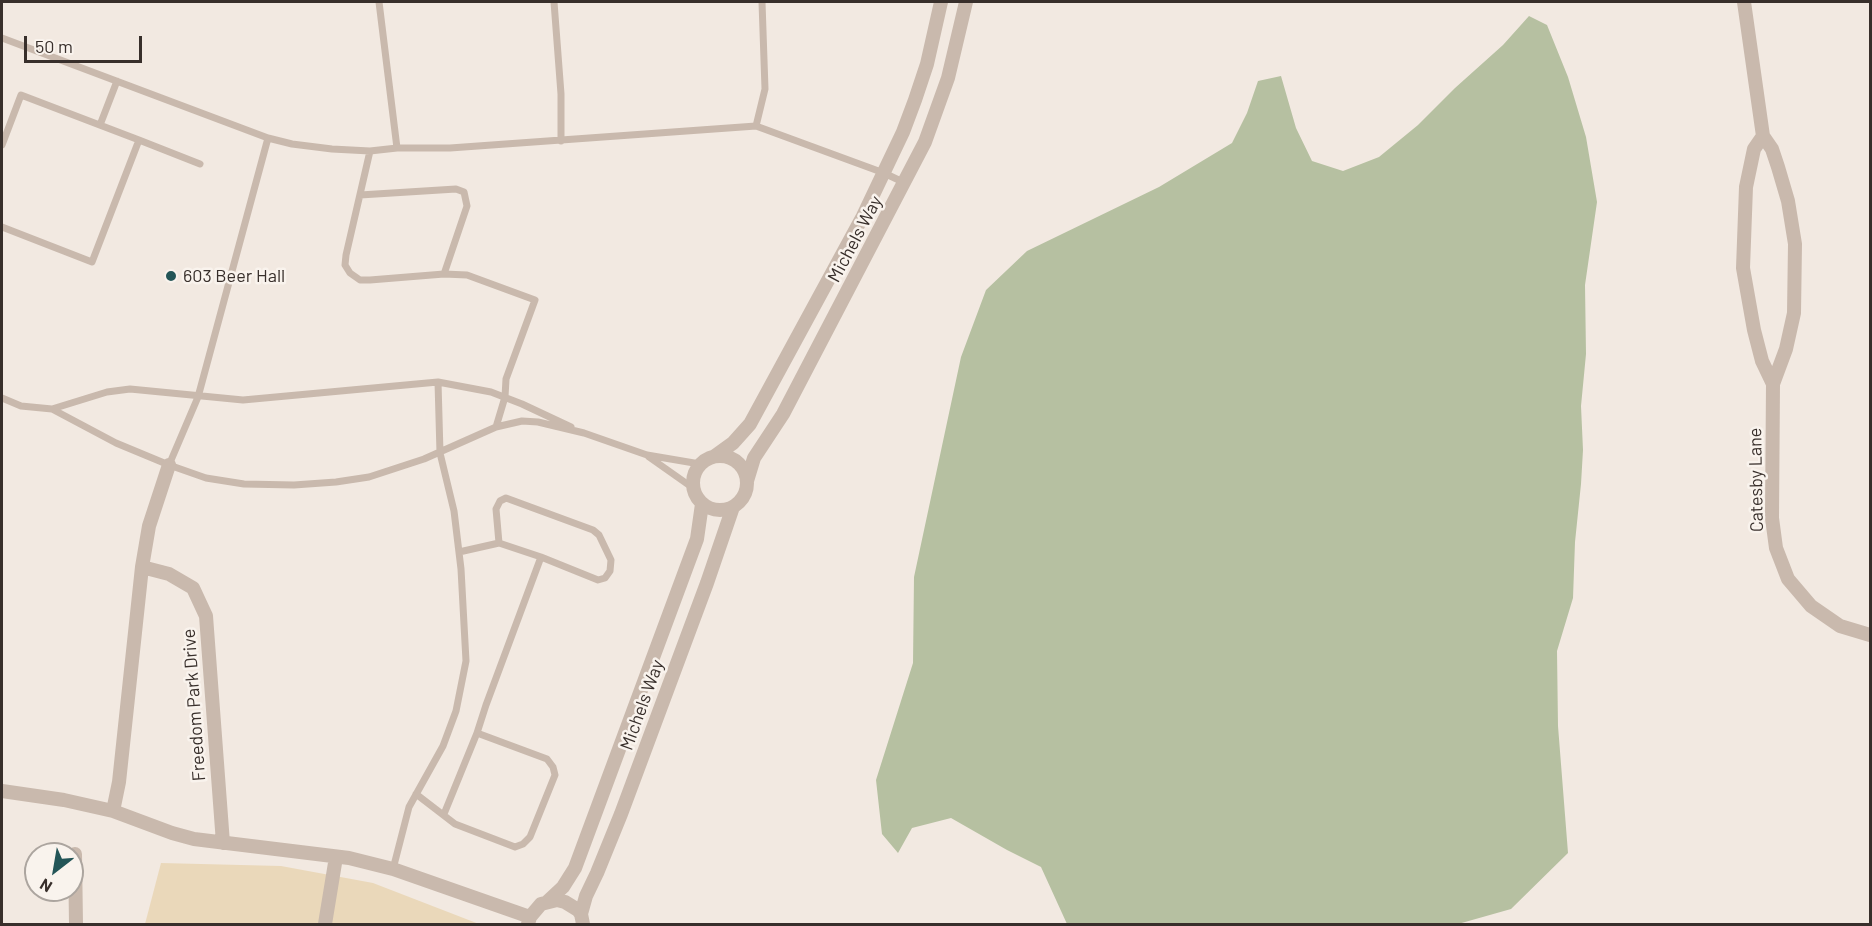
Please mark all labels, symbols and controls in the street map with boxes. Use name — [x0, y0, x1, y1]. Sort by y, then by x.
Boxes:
scale bar — [27, 24, 146, 62]
text: 50 m — [35, 35, 73, 57]
street label: Michels Way — [823, 192, 887, 286]
place label: 603 Beer Hall — [183, 265, 285, 287]
marker: 603 Beer Hall — [164, 269, 178, 283]
street label: Catesby Lane — [1744, 428, 1768, 532]
street label: Freedom Park Drive — [178, 628, 210, 782]
street label: Michels Way — [616, 657, 668, 753]
north arrow — [24, 842, 84, 902]
text: N — [36, 875, 55, 897]

